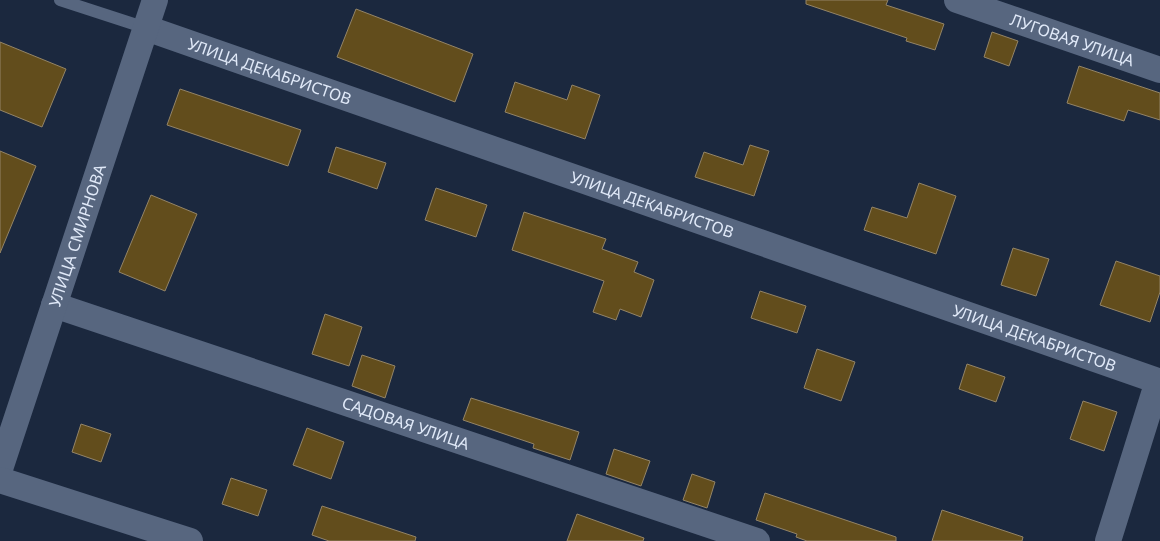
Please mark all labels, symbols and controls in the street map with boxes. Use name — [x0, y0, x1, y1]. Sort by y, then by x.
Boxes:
street label: ЛУГОВАЯ УЛИЦА — [1007, 8, 1138, 72]
street label: УЛИЦА ДЕКАБРИСТОВ — [185, 32, 354, 110]
street label: УЛИЦА СМИРНОВА — [43, 160, 111, 310]
street label: УЛИЦА ДЕКАБРИСТОВ — [567, 166, 737, 243]
street label: УЛИЦА ДЕКАБРИСТОВ — [950, 299, 1119, 377]
street label: САДОВАЯ УЛИЦА — [339, 391, 473, 455]

